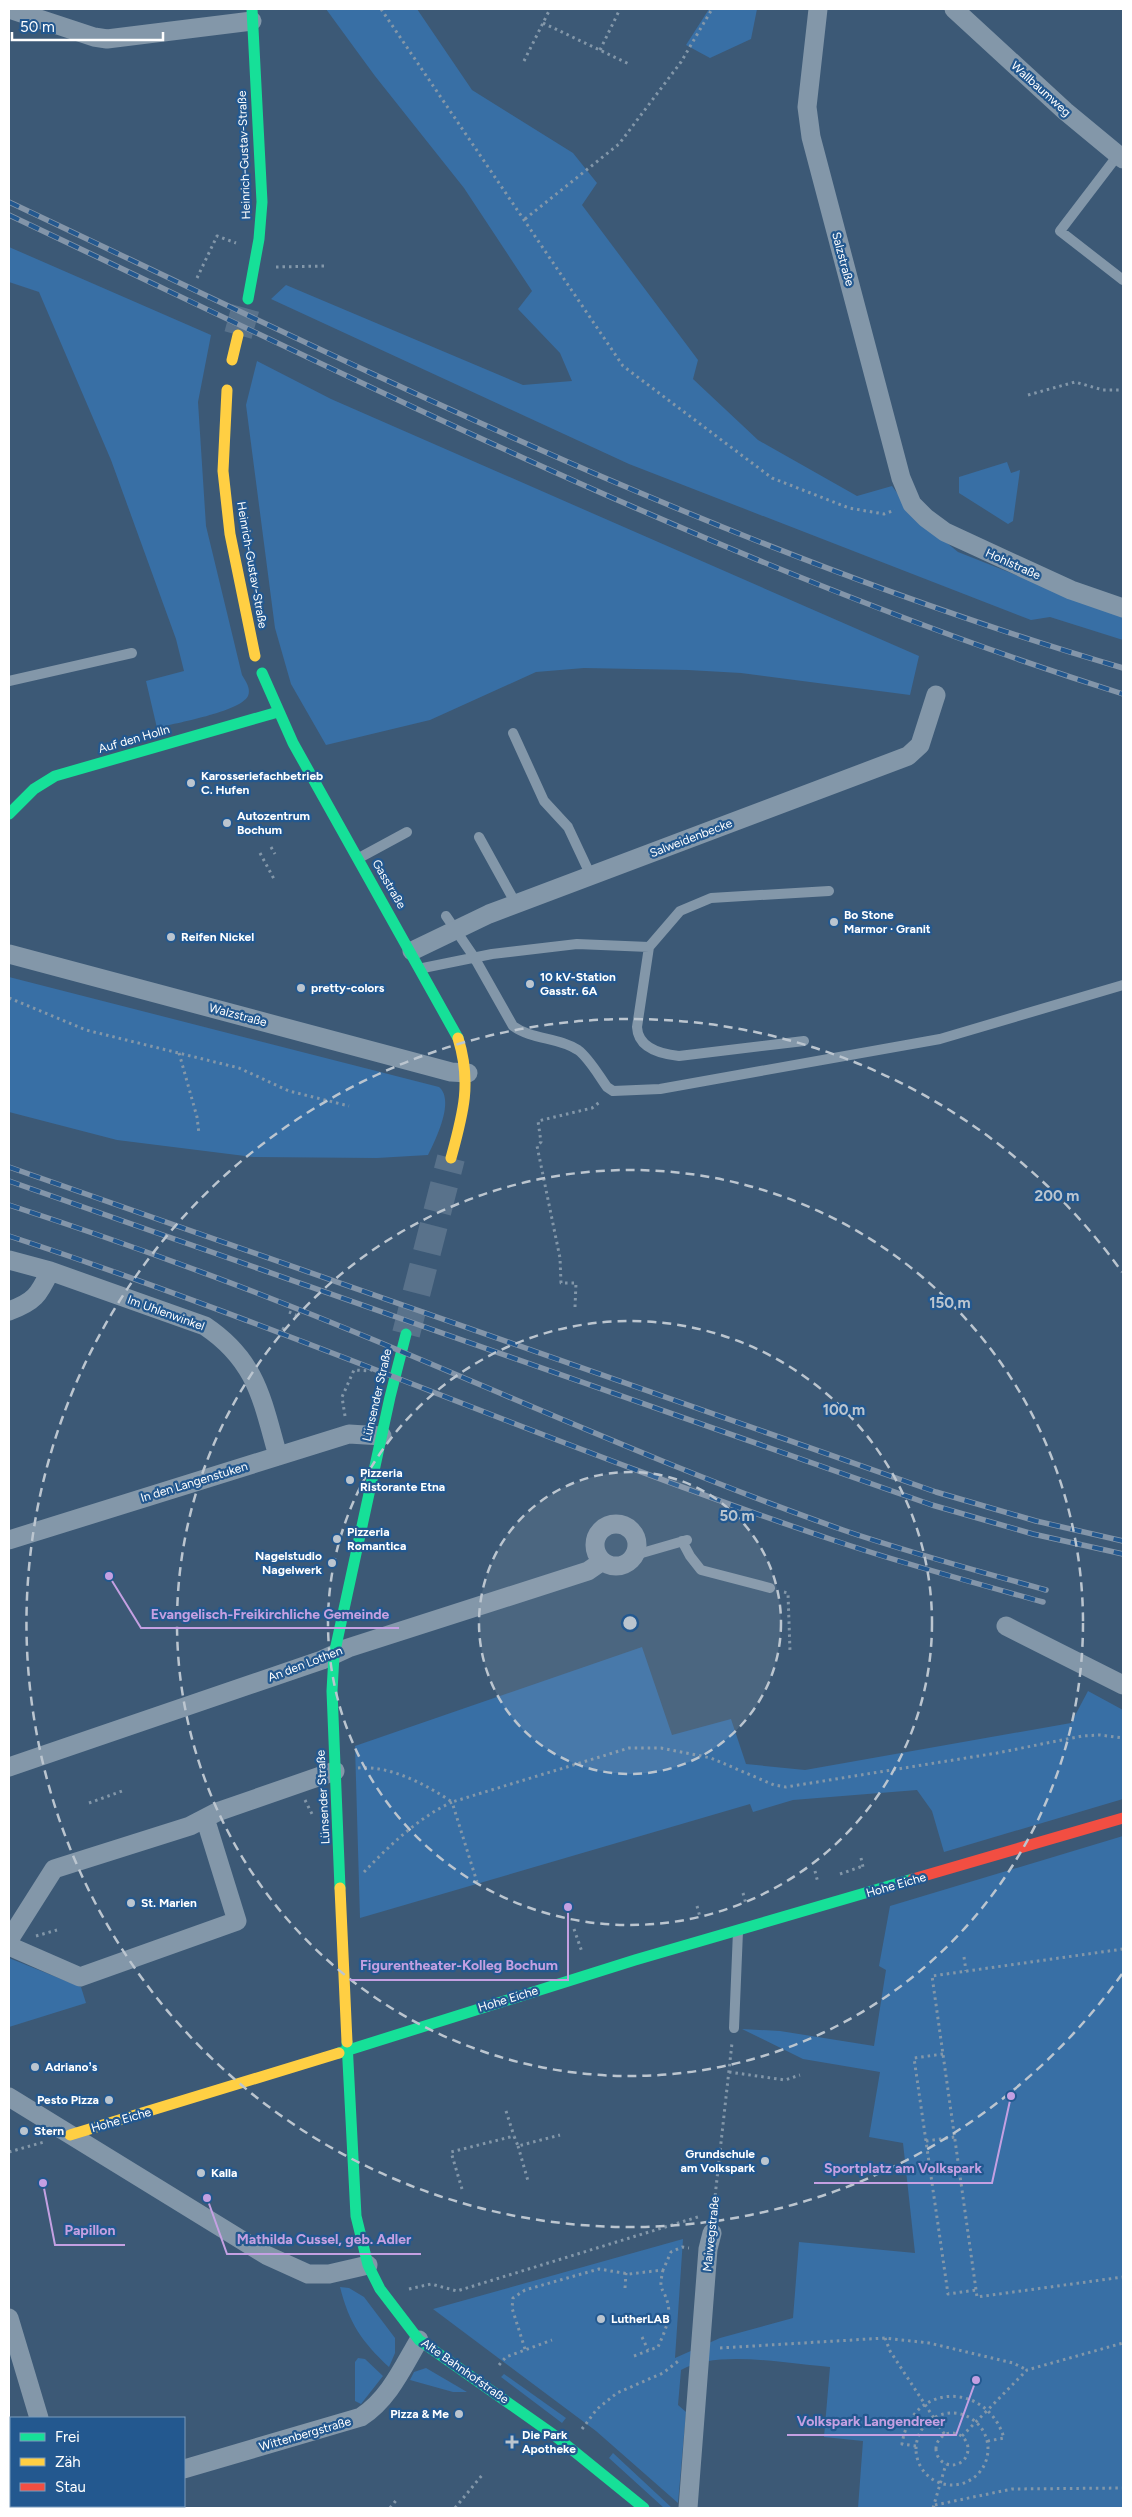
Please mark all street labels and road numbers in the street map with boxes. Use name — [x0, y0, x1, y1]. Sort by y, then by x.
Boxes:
street label: Wallbaumweg — [1008, 59, 1074, 119]
street label: Heinrich-Gustav-Straße — [235, 90, 253, 220]
street label: Salzstraße — [829, 230, 857, 288]
street label: Heinrich-Gustav-Straße — [234, 500, 270, 630]
street label: Hohlstraße — [983, 546, 1043, 583]
street label: Auf den Holln — [97, 722, 172, 756]
street label: Salweidenbecke — [648, 816, 735, 860]
street label: Gasstraße — [369, 857, 409, 911]
street label: Walzstraße — [208, 1001, 269, 1030]
street label: Im Uhlenwinkel — [125, 1293, 207, 1333]
street label: Lünsender Straße — [360, 1347, 395, 1443]
street label: In den Langenstuken — [139, 1459, 250, 1505]
street label: An den Lothen — [266, 1643, 345, 1685]
street label: Lünsender Straße — [314, 1749, 332, 1845]
street label: Hohe Eiche — [864, 1870, 928, 1900]
street label: Hohe Eiche — [476, 1983, 540, 2015]
street label: Hohe Eiche — [89, 2105, 153, 2135]
street label: Maiwegstraße — [700, 2195, 722, 2272]
street label: Alte Bahnhofstraße — [419, 2336, 512, 2407]
street label: Wittenbergstraße — [257, 2414, 353, 2454]

